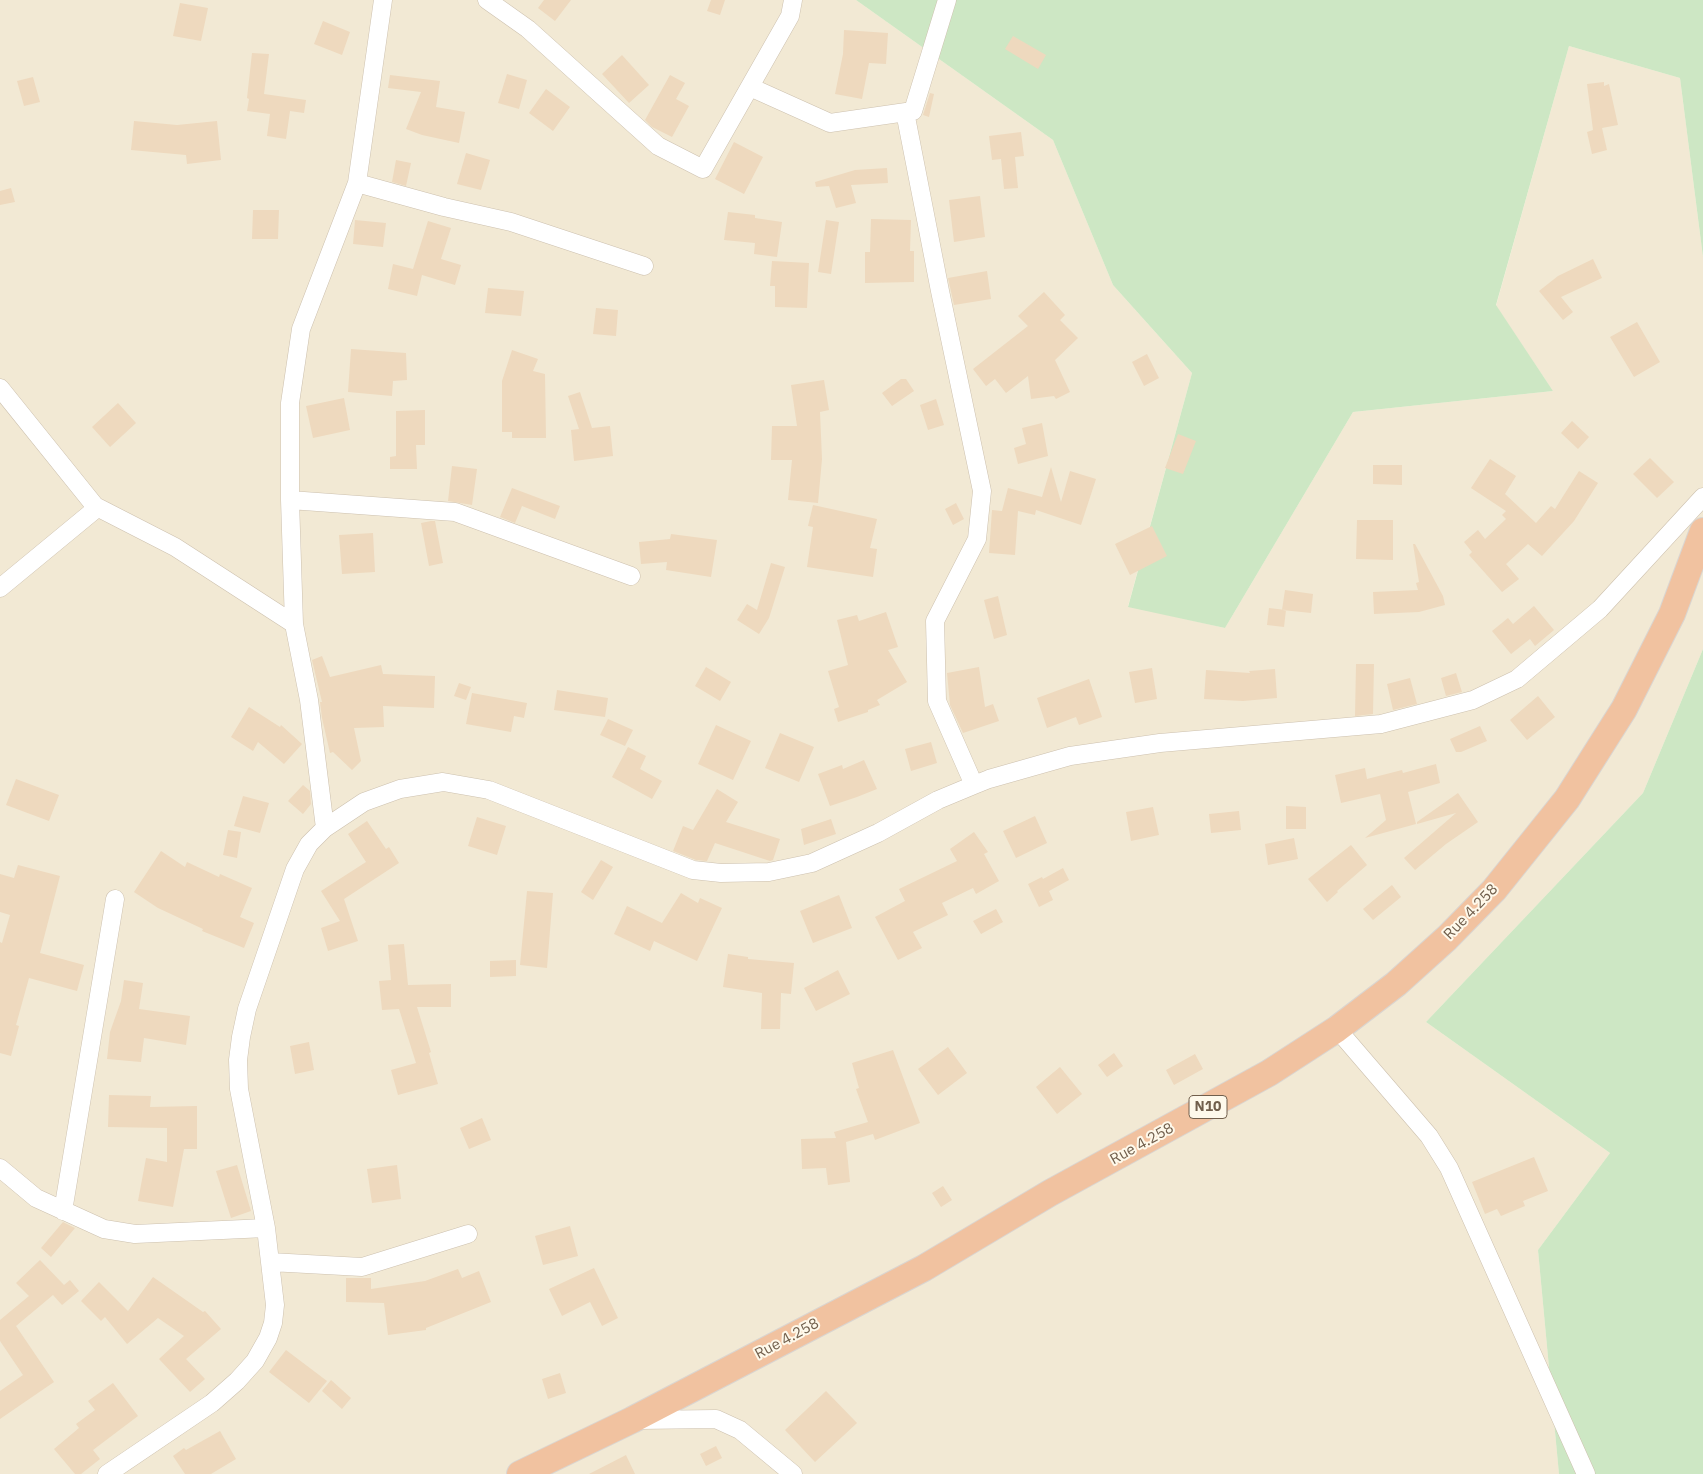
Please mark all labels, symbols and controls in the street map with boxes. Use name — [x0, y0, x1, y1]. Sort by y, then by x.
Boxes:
street label: Rue 4.258 — [1440, 881, 1502, 943]
road number: N10 — [1189, 1096, 1227, 1118]
street label: Rue 4.258 — [1107, 1119, 1177, 1169]
street label: Rue 4.258 — [752, 1315, 822, 1363]

